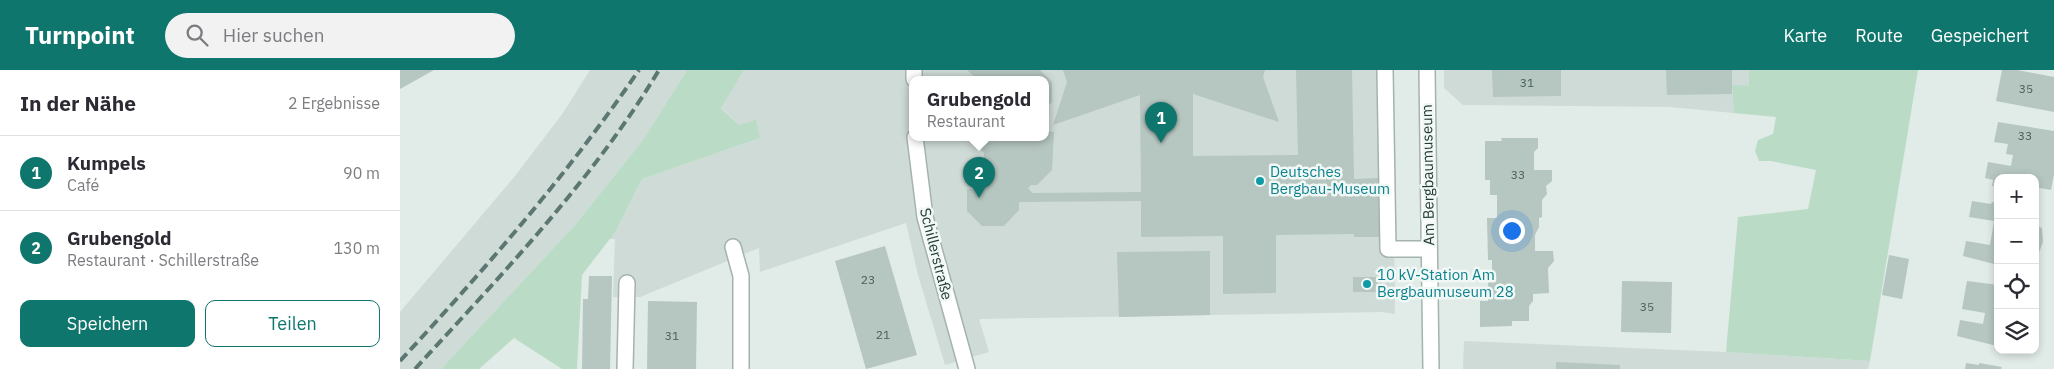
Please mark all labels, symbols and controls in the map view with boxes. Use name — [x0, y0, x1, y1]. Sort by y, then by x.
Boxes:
search box — [165, 13, 515, 58]
text: Turnpoint — [25, 19, 135, 51]
icon: search — [183, 21, 211, 49]
text: Hier suchen — [223, 23, 324, 47]
text: Karte — [1784, 24, 1827, 47]
text: Route — [1855, 24, 1903, 47]
text: Gespeichert — [1931, 24, 2029, 47]
house number: 31 — [1520, 75, 1534, 90]
popup — [909, 76, 1049, 141]
house number: 35 — [2019, 81, 2033, 96]
text: Grubengold — [927, 87, 1031, 111]
text: In der Nähe — [20, 89, 136, 117]
text: 2 Ergebnisse — [288, 93, 380, 113]
pin: 1 — [1145, 102, 1177, 143]
street label: Am Bergbaumuseum — [1417, 104, 1438, 246]
text: Restaurant — [927, 111, 1005, 131]
house number: 33 — [2018, 128, 2032, 143]
text: Kumpels — [67, 151, 146, 175]
pin: 2 — [963, 157, 995, 198]
place label: Deutsches Bergbau-Museum — [1270, 162, 1390, 198]
text: 1 — [31, 163, 41, 183]
text: 90 m — [343, 163, 380, 183]
house number: 33 — [1511, 167, 1525, 182]
map controls — [1994, 174, 2039, 354]
button: + — [1994, 174, 2039, 219]
text: Café — [67, 175, 99, 195]
marker: Deutsches Bergbau-Museum — [1254, 175, 1266, 187]
street label: Schillerstraße — [916, 206, 957, 302]
your location — [1499, 218, 1525, 244]
button: − — [1994, 219, 2039, 264]
text: Grubengold — [67, 226, 172, 250]
text: 2 — [31, 238, 41, 258]
text: 130 m — [333, 238, 380, 258]
text: Restaurant · Schillerstraße — [67, 250, 259, 270]
button: locate — [1994, 264, 2039, 309]
place label: 10 kV-Station Am Bergbaumuseum 28 — [1377, 265, 1514, 301]
house number: 23 — [861, 272, 875, 287]
marker: 10 kV-Station Am Bergbaumuseum 28 — [1361, 278, 1373, 290]
house number: 35 — [1640, 299, 1654, 314]
button: Speichern — [20, 300, 195, 347]
button: Teilen — [205, 300, 380, 347]
button: layers — [1994, 309, 2039, 354]
house number: 21 — [876, 327, 890, 342]
house number: 31 — [665, 328, 679, 343]

